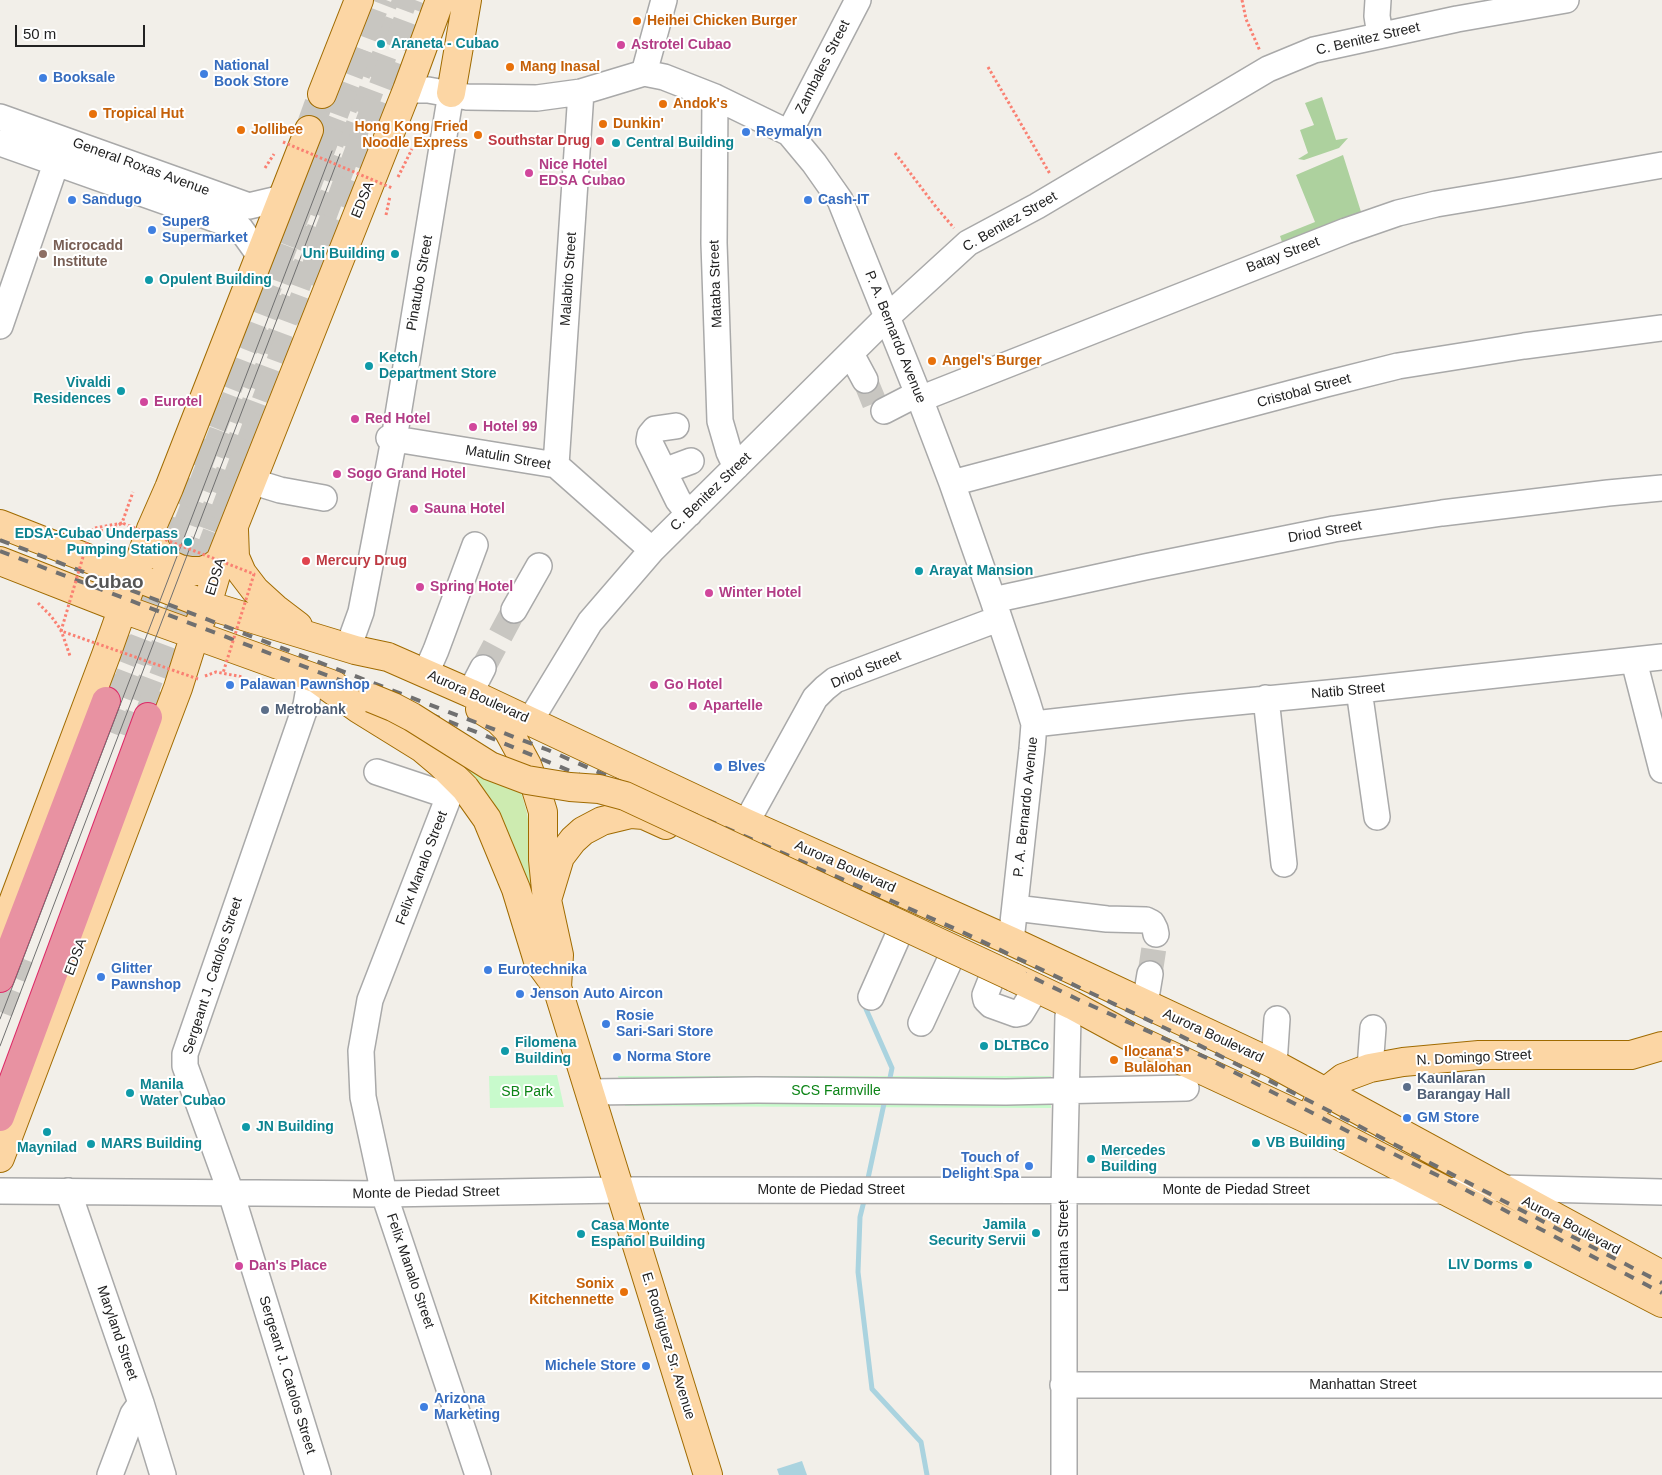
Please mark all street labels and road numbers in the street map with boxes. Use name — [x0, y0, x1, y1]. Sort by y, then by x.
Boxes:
street label: Zambales Street — [792, 17, 854, 117]
street label: C. Benitez Street — [1315, 19, 1421, 59]
street label: General Roxas Avenue — [70, 134, 212, 200]
street label: EDSA — [348, 179, 378, 221]
street label: C. Benitez Street — [960, 188, 1060, 256]
street label: Malabito Street — [557, 231, 581, 327]
street label: Batay Street — [1244, 233, 1322, 277]
street label: Pinatubo Street — [403, 234, 437, 332]
street label: Mataba Street — [706, 240, 726, 328]
street label: P. A. Bernardo Avenue — [861, 268, 929, 406]
street label: Cristobal Street — [1255, 370, 1353, 412]
street label: Matulin Street — [464, 442, 552, 474]
street label: C. Benitez Street — [667, 449, 755, 535]
street label: Driod Street — [1287, 517, 1363, 547]
street label: EDSA — [202, 556, 230, 598]
street label: Driod Street — [828, 648, 904, 692]
street label: Aurora Boulevard — [425, 667, 531, 727]
street label: Natib Street — [1310, 679, 1386, 703]
street label: P. A. Bernardo Avenue — [1010, 736, 1042, 878]
street label: Felix Manalo Street — [393, 809, 451, 927]
street label: Aurora Boulevard — [792, 837, 898, 897]
street label: Sergeant J. Catolos Street — [180, 895, 246, 1057]
street label: EDSA — [61, 936, 91, 978]
street label: Aurora Boulevard — [1160, 1005, 1266, 1067]
street label: N. Domingo Street — [1416, 1047, 1532, 1069]
street label: Monte de Piedad Street — [757, 1182, 905, 1198]
street label: Monte de Piedad Street — [1162, 1182, 1310, 1198]
street label: Monte de Piedad Street — [352, 1183, 500, 1203]
street label: Aurora Boulevard — [1519, 1193, 1623, 1259]
street label: Lantana Street — [1056, 1200, 1072, 1292]
street label: Felix Manalo Street — [382, 1211, 438, 1331]
street label: E. Rodriguez Sr. Avenue — [638, 1270, 698, 1422]
street label: Maryland Street — [93, 1284, 141, 1382]
street label: Sergeant J. Catolos Street — [255, 1294, 319, 1456]
street label: Manhattan Street — [1309, 1377, 1417, 1393]

